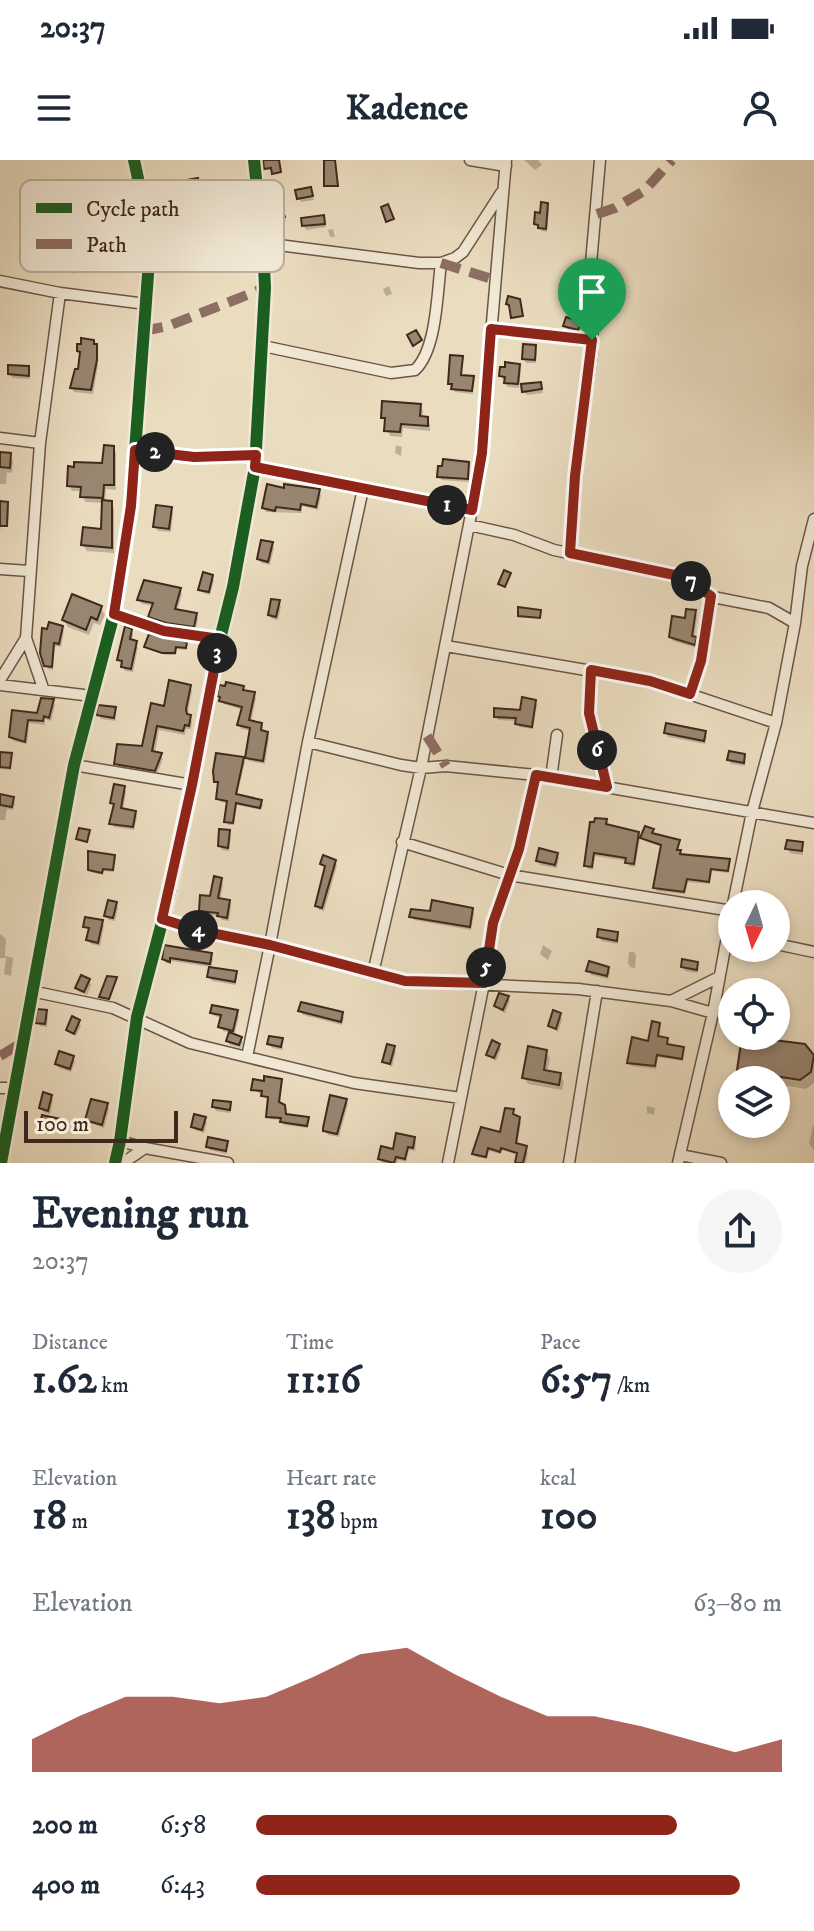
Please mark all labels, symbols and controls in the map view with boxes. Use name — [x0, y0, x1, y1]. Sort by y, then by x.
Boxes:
text: 20:37 — [40, 10, 106, 47]
icon: menu — [32, 86, 76, 130]
text: Kadence — [346, 86, 468, 131]
icon: person — [738, 86, 782, 130]
legend — [20, 180, 284, 272]
text: Cycle path — [86, 196, 180, 223]
text: Path — [86, 232, 127, 259]
pin — [558, 258, 626, 340]
icon: arrive — [570, 270, 614, 314]
pin: 2 — [135, 432, 175, 472]
text: 2 — [150, 438, 160, 465]
pin: 1 — [427, 485, 467, 525]
text: 1 — [443, 491, 451, 518]
pin: 7 — [671, 561, 711, 601]
text: 7 — [685, 567, 697, 594]
pin: 3 — [197, 633, 237, 673]
text: 3 — [213, 639, 221, 666]
pin: 6 — [577, 730, 617, 770]
text: 6 — [591, 736, 603, 763]
north arrow — [718, 890, 790, 962]
map controls — [718, 890, 790, 1138]
pin: 4 — [178, 910, 218, 950]
text: 4 — [192, 916, 204, 943]
pin: 5 — [466, 947, 506, 987]
text: 5 — [481, 953, 491, 980]
button: locate — [718, 978, 790, 1050]
button: layers — [718, 1066, 790, 1138]
scale bar — [24, 1107, 178, 1143]
text: 100 m — [36, 1111, 89, 1138]
text: Evening run — [32, 1187, 249, 1242]
button: share — [698, 1189, 782, 1273]
text: 20:37 — [32, 1245, 89, 1278]
text: Distance — [32, 1329, 108, 1356]
text: Time — [286, 1329, 334, 1356]
text: Pace — [540, 1329, 581, 1356]
text: 1.62 — [32, 1356, 97, 1406]
text: 11:16 — [286, 1356, 361, 1406]
text: 6:57 — [540, 1356, 612, 1406]
text: km — [97, 1372, 129, 1399]
text: /km — [612, 1372, 650, 1399]
text: Elevation — [32, 1465, 117, 1492]
text: Heart rate — [286, 1465, 376, 1492]
text: kcal — [540, 1465, 576, 1492]
text: 18 — [32, 1492, 67, 1542]
text: 138 — [286, 1492, 336, 1542]
text: 100 — [540, 1492, 598, 1542]
text: m — [67, 1508, 88, 1535]
text: bpm — [336, 1508, 378, 1535]
text: Elevation — [32, 1587, 133, 1620]
text: 63–80 m — [693, 1587, 782, 1620]
text: 200 m — [32, 1809, 98, 1842]
text: 6:58 — [160, 1809, 206, 1842]
text: 400 m — [32, 1869, 100, 1902]
text: 6:43 — [160, 1869, 205, 1902]

